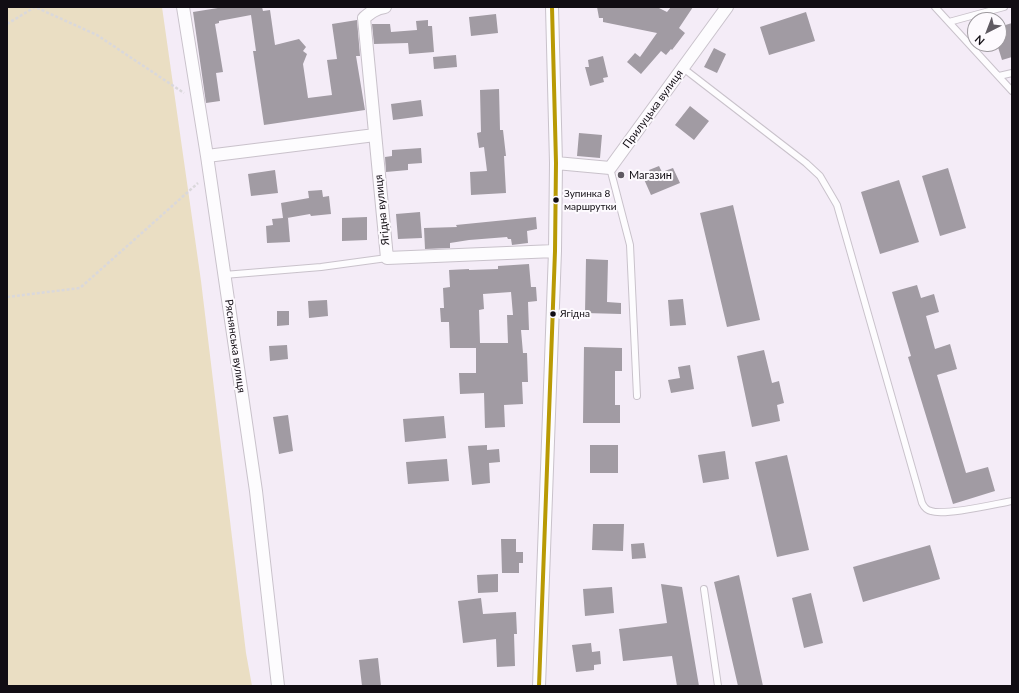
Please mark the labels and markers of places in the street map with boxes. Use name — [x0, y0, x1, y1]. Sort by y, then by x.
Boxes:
place label: Магазин — [629, 168, 672, 182]
marker: Магазин — [616, 170, 626, 180]
place label: Зупинка 8 маршрутки — [564, 188, 616, 212]
marker: Зупинка 8 маршрутки — [551, 195, 561, 205]
place label: Ягідна — [560, 308, 590, 320]
marker: Ягідна — [548, 309, 558, 319]

